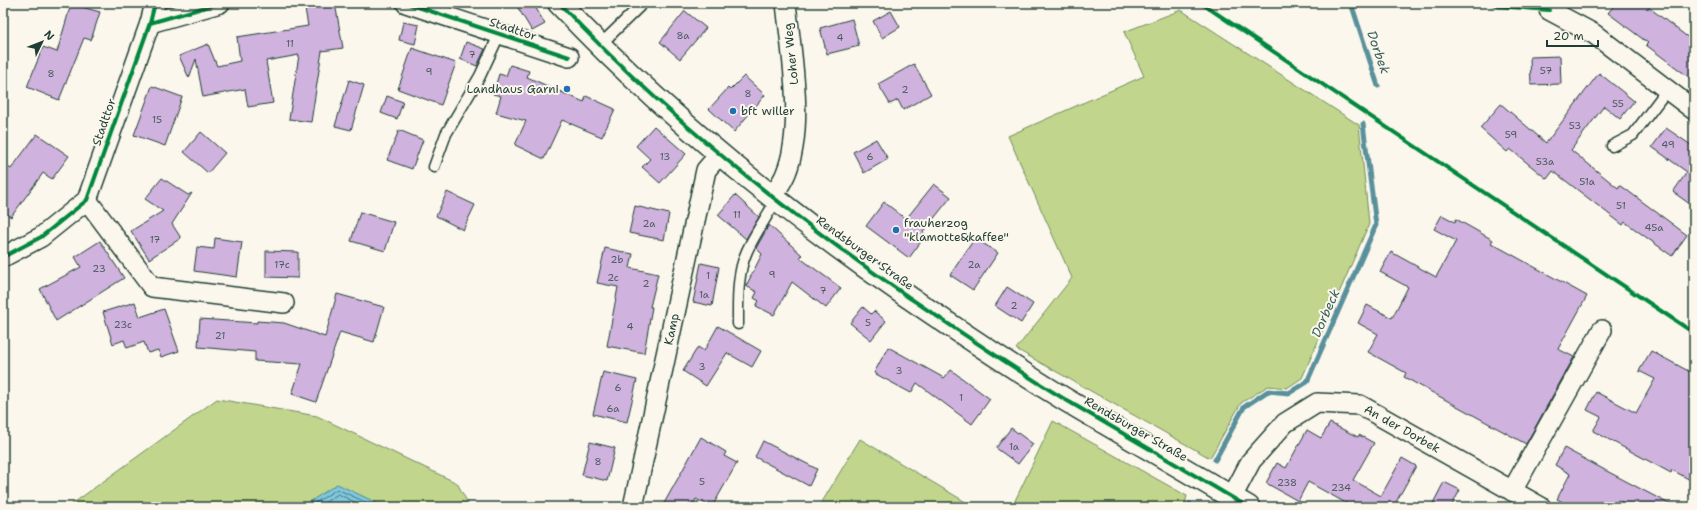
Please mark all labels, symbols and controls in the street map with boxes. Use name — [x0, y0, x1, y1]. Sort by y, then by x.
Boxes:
street label: Stadttor — [487, 14, 539, 44]
north arrow — [22, 22, 62, 62]
street label: Loher Weg — [780, 22, 802, 86]
scale bar — [1547, 22, 1598, 48]
text: N — [40, 27, 58, 44]
water label: Dorbek — [1363, 28, 1394, 77]
text: 20 m — [1553, 28, 1584, 44]
house number: 8a — [677, 29, 690, 42]
house number: 4 — [837, 31, 844, 44]
house number: 11 — [286, 37, 294, 50]
house number: 7 — [469, 48, 476, 61]
house number: 57 — [1540, 64, 1552, 77]
house number: 9 — [426, 65, 433, 78]
house number: 8 — [48, 67, 55, 80]
place label: Landhaus Garni — [467, 81, 559, 97]
house number: 2 — [902, 83, 909, 96]
marker: Landhaus Garni — [562, 84, 572, 94]
house number: 8 — [745, 87, 752, 100]
street label: Stadttor — [88, 96, 120, 148]
house number: 55 — [1612, 97, 1624, 110]
place label: bft willer — [741, 103, 795, 119]
marker: bft willer — [728, 106, 738, 116]
house number: 15 — [152, 113, 162, 126]
house number: 53 — [1569, 119, 1581, 132]
house number: 59 — [1505, 128, 1517, 141]
house number: 49 — [1661, 138, 1675, 151]
house number: 13 — [660, 150, 670, 163]
house number: 6 — [867, 150, 874, 163]
house number: 53a — [1536, 155, 1555, 168]
house number: 51a — [1579, 175, 1596, 188]
house number: 51 — [1616, 199, 1626, 212]
house number: 11 — [733, 208, 741, 221]
street label: Rendsburger Straße — [813, 212, 917, 294]
place label: frauherzog "klamotte&kaffee" — [904, 215, 1009, 245]
house number: 2a — [643, 217, 656, 230]
house number: 45a — [1644, 221, 1664, 234]
marker: frauherzog "klamotte&kaffee" — [891, 225, 901, 235]
house number: 17 — [150, 233, 160, 246]
house number: 2b — [611, 253, 624, 266]
house number: 17c — [274, 258, 290, 271]
house number: 2a — [968, 258, 981, 271]
house number: 23 — [92, 262, 106, 275]
house number: 9 — [769, 268, 776, 281]
house number: 1 — [706, 269, 710, 282]
house number: 2c — [607, 271, 619, 284]
house number: 2 — [643, 277, 650, 290]
house number: 7 — [820, 284, 827, 297]
water label: Dorbeck — [1307, 286, 1344, 340]
house number: 1a — [699, 288, 710, 301]
house number: 2 — [1011, 299, 1018, 312]
street label: Kamp — [660, 312, 683, 346]
house number: 5 — [865, 316, 871, 329]
house number: 23c — [114, 318, 132, 331]
house number: 4 — [627, 320, 634, 333]
house number: 21 — [215, 329, 225, 342]
house number: 3 — [699, 360, 706, 373]
house number: 3 — [896, 364, 903, 377]
house number: 6 — [615, 381, 622, 394]
house number: 1 — [959, 391, 963, 404]
street label: Rendsburger Straße — [1081, 393, 1191, 465]
street label: An der Dorbek — [1361, 401, 1443, 457]
house number: 6a — [606, 402, 620, 415]
house number: 1a — [1009, 440, 1020, 453]
house number: 8 — [595, 455, 602, 468]
house number: 5 — [699, 475, 705, 488]
house number: 238 — [1277, 476, 1297, 489]
house number: 234 — [1331, 481, 1351, 494]

